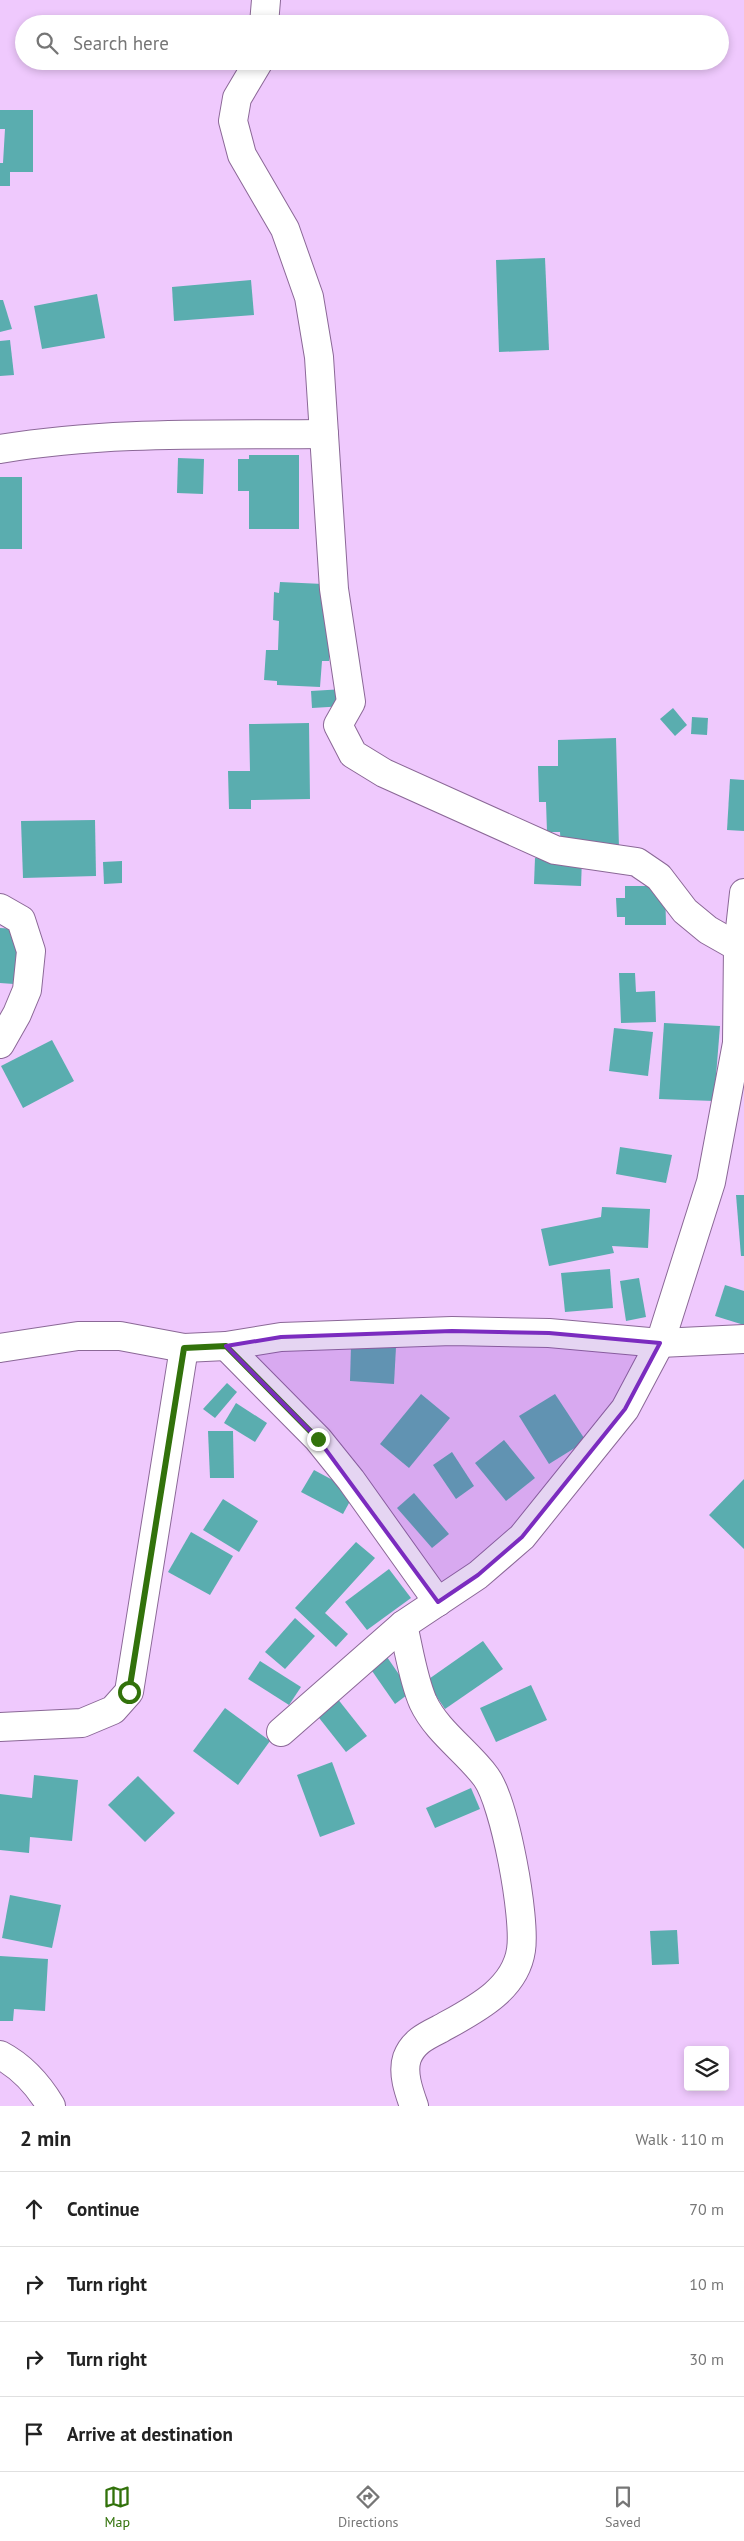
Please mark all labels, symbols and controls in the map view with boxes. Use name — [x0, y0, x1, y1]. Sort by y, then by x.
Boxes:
search box — [15, 15, 729, 70]
icon: search — [33, 29, 61, 57]
text: Search here — [73, 31, 169, 55]
route end — [307, 1428, 330, 1451]
route start — [118, 1681, 141, 1704]
map controls — [684, 2046, 729, 2091]
button: layers — [684, 2046, 729, 2091]
text: 2 min — [20, 2125, 71, 2152]
text: Walk · 110 m — [635, 2129, 724, 2149]
icon: ahead — [20, 2195, 48, 2223]
text: Continue — [67, 2197, 139, 2221]
text: 70 m — [689, 2199, 724, 2219]
icon: right — [20, 2270, 48, 2298]
text: Turn right — [67, 2272, 147, 2296]
text: 10 m — [689, 2274, 724, 2294]
icon: right — [20, 2345, 48, 2373]
text: Turn right — [67, 2347, 147, 2371]
text: 30 m — [689, 2349, 724, 2369]
icon: arrive — [20, 2420, 48, 2448]
text: Arrive at destination — [67, 2422, 233, 2446]
tab: Map — [103, 2483, 131, 2531]
tab: Directions — [338, 2483, 398, 2531]
tab: Saved — [605, 2483, 641, 2531]

